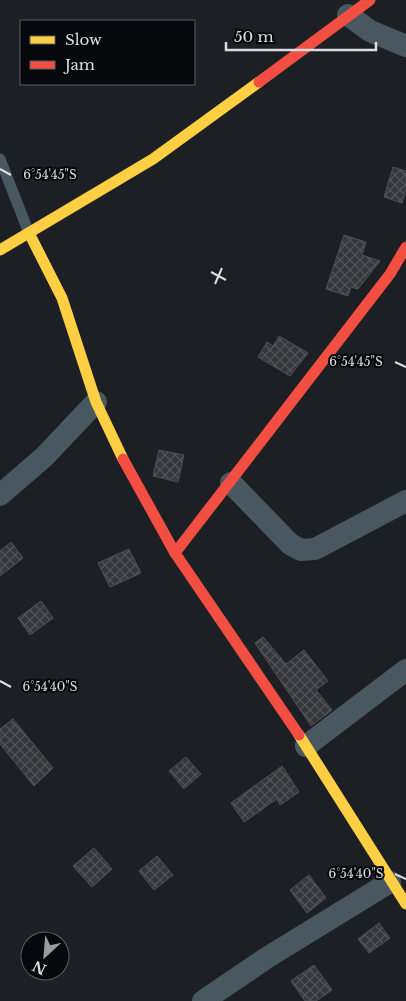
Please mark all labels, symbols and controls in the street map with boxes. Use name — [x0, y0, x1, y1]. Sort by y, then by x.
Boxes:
legend — [20, 20, 195, 85]
scale bar — [226, 20, 376, 52]
text: 50 m — [234, 27, 274, 46]
text: Slow — [65, 30, 102, 49]
text: Jam — [63, 55, 95, 74]
text: 6°54'45"S — [23, 167, 77, 182]
text: 6°54'45"S — [329, 354, 383, 369]
text: 6°54'40"S — [22, 679, 78, 694]
text: 6°54'40"S — [328, 866, 384, 881]
north arrow — [20, 931, 70, 981]
text: N — [29, 957, 49, 979]

